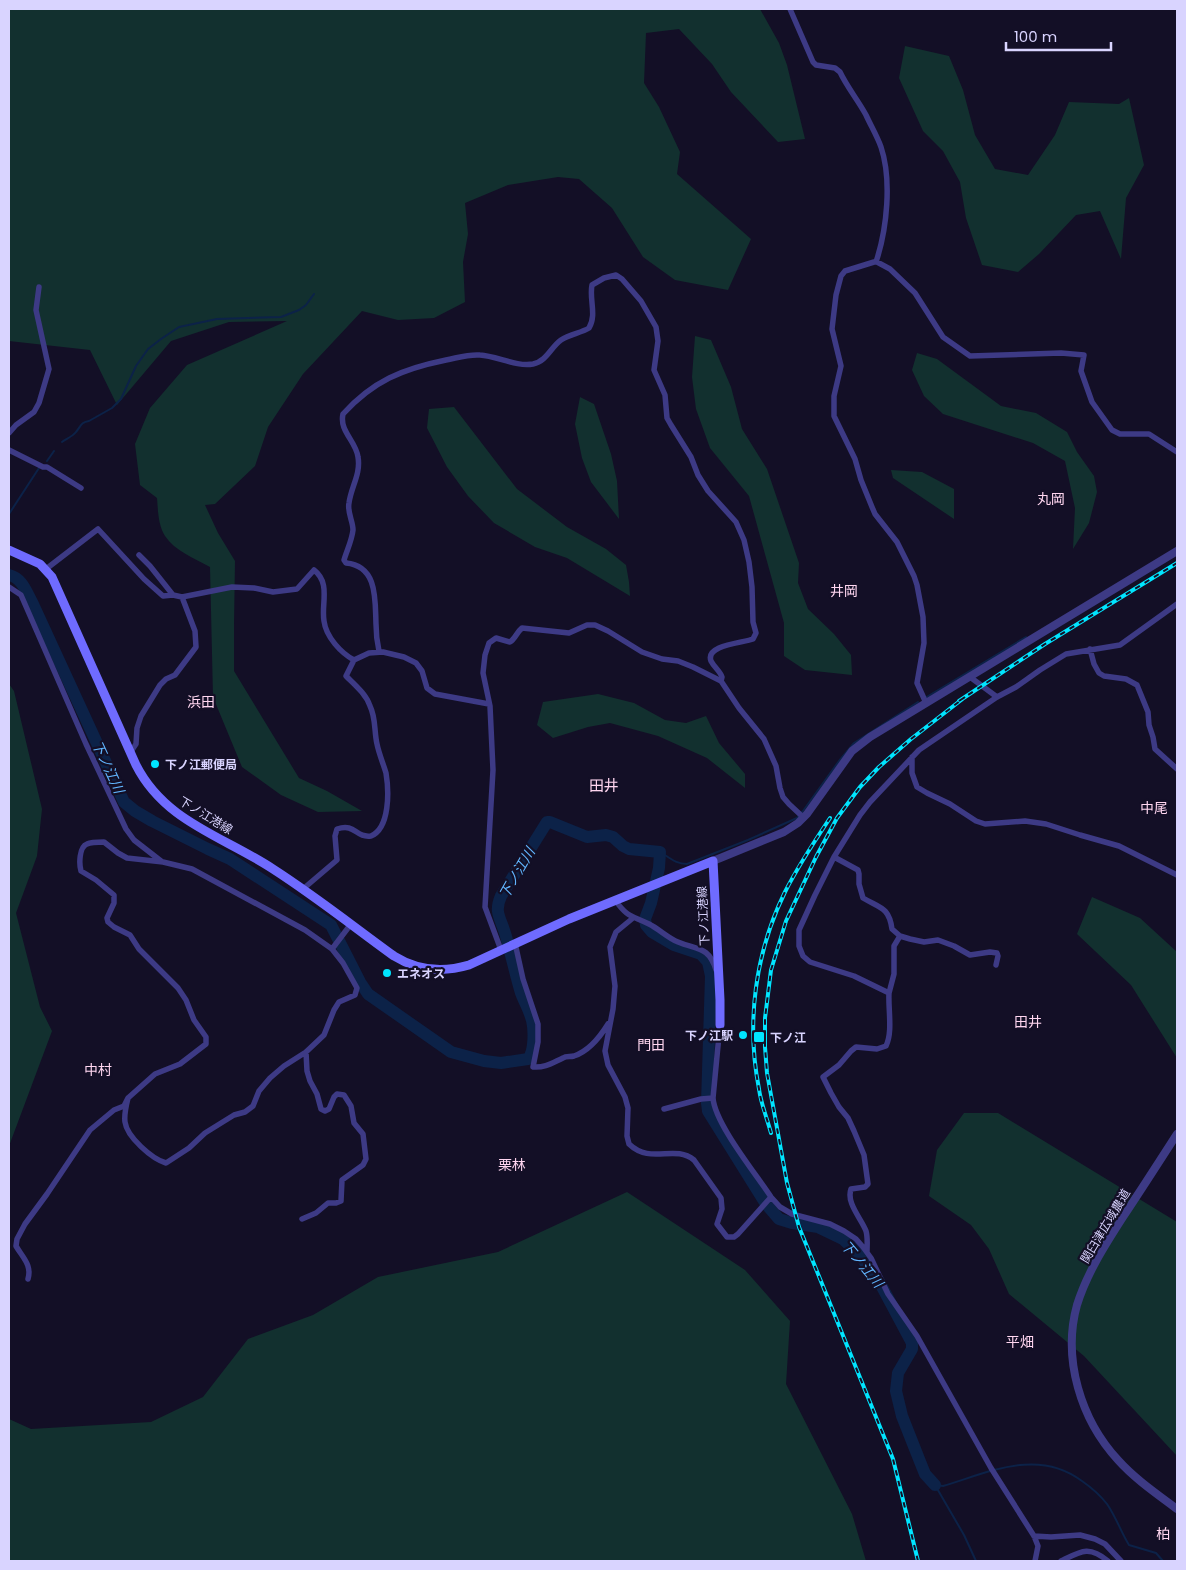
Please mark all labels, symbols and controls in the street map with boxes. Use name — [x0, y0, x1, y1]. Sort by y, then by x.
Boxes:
scale bar — [1006, 20, 1111, 52]
text: 100 m — [1014, 26, 1057, 47]
district label: 丸岡 — [1037, 489, 1065, 509]
district label: 井岡 — [830, 581, 858, 601]
district label: 浜田 — [187, 692, 215, 712]
water label: 下ノ江川 — [87, 737, 130, 798]
place label: 下ノ江郵便局 — [165, 756, 237, 773]
marker: 下ノ江郵便局 — [149, 758, 161, 770]
district label: 田井 — [589, 775, 619, 796]
street label: 下ノ江港線 — [176, 792, 236, 838]
district label: 中尾 — [1140, 798, 1168, 818]
water label: 下ノ江川 — [494, 842, 541, 902]
street label: 下ノ江港線 — [693, 886, 713, 946]
place label: エネオス — [397, 965, 445, 982]
marker: エネオス — [381, 967, 393, 979]
district label: 田井 — [1014, 1012, 1042, 1032]
place label: 下ノ江駅 — [685, 1027, 733, 1044]
marker: 下ノ江駅 — [737, 1029, 749, 1041]
place label: 下ノ江 — [770, 1029, 806, 1046]
marker: 下ノ江 — [752, 1030, 766, 1044]
district label: 門田 — [637, 1035, 665, 1055]
district label: 中村 — [84, 1060, 112, 1080]
district label: 栗林 — [498, 1155, 526, 1175]
street label: 関臼津広域農道 — [1076, 1186, 1134, 1266]
water label: 下ノ江川 — [836, 1236, 889, 1293]
district label: 平畑 — [1006, 1332, 1034, 1352]
district label: 柏 — [1156, 1524, 1170, 1544]

